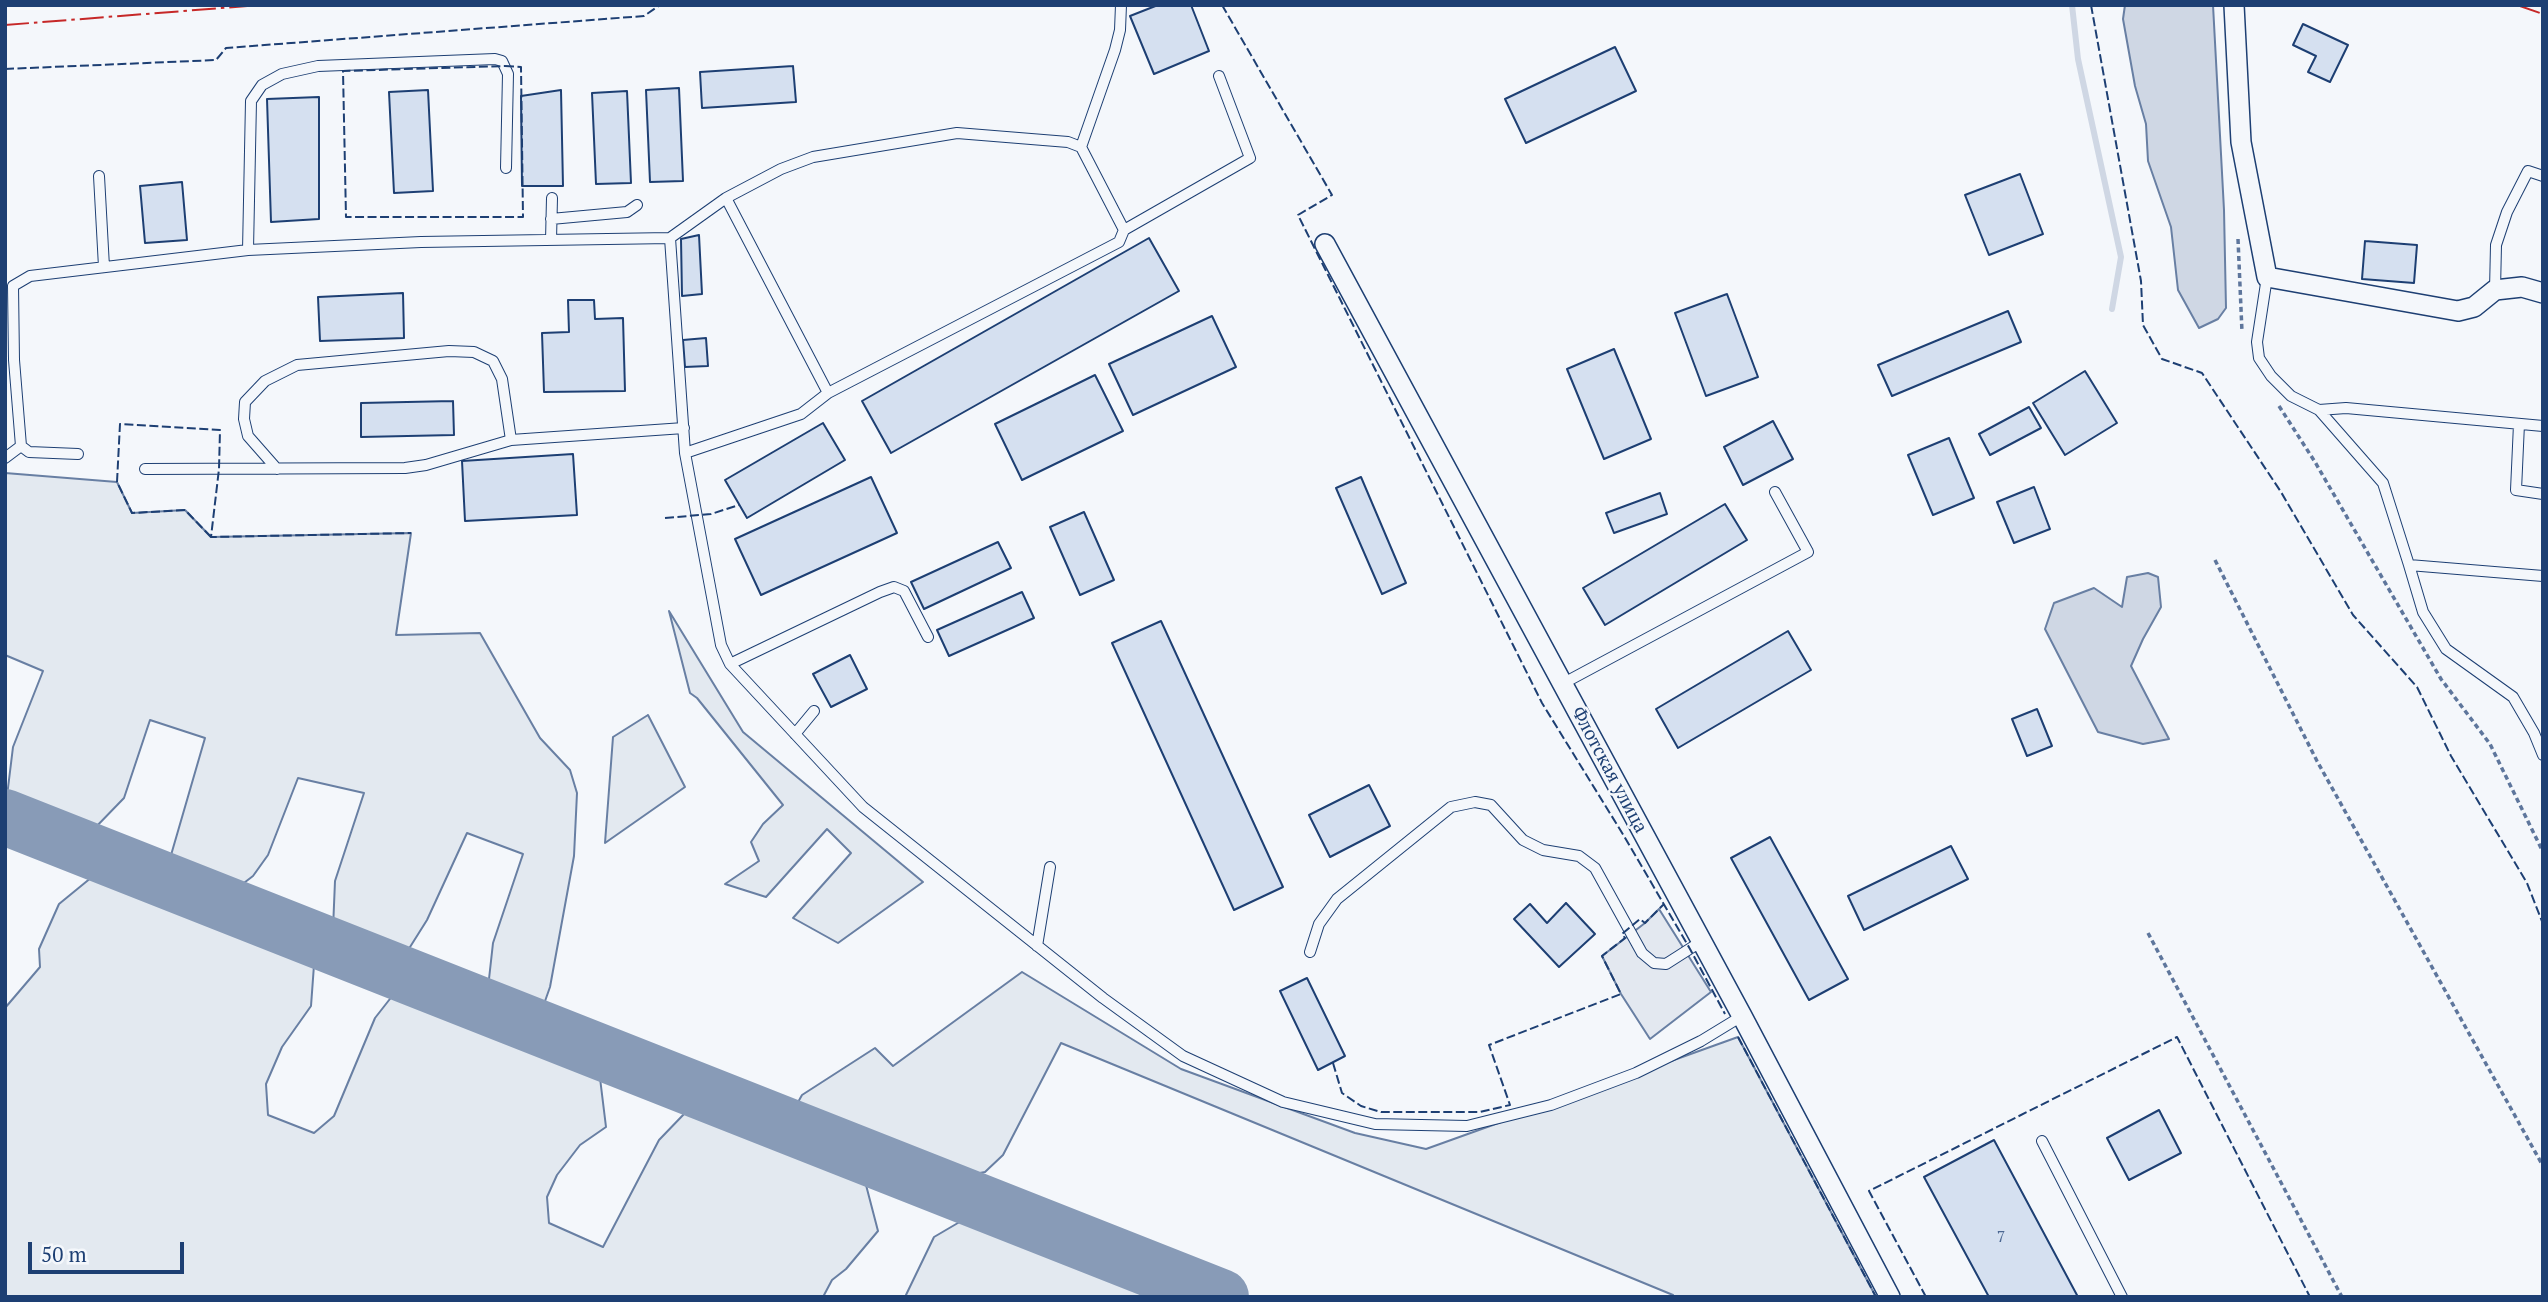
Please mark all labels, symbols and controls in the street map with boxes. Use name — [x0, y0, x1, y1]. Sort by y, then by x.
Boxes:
street label: Флотская улица — [1566, 703, 1652, 837]
house number: 7 — [1997, 1227, 2005, 1247]
scale bar — [32, 1228, 187, 1272]
text: 50 m — [41, 1240, 87, 1268]

